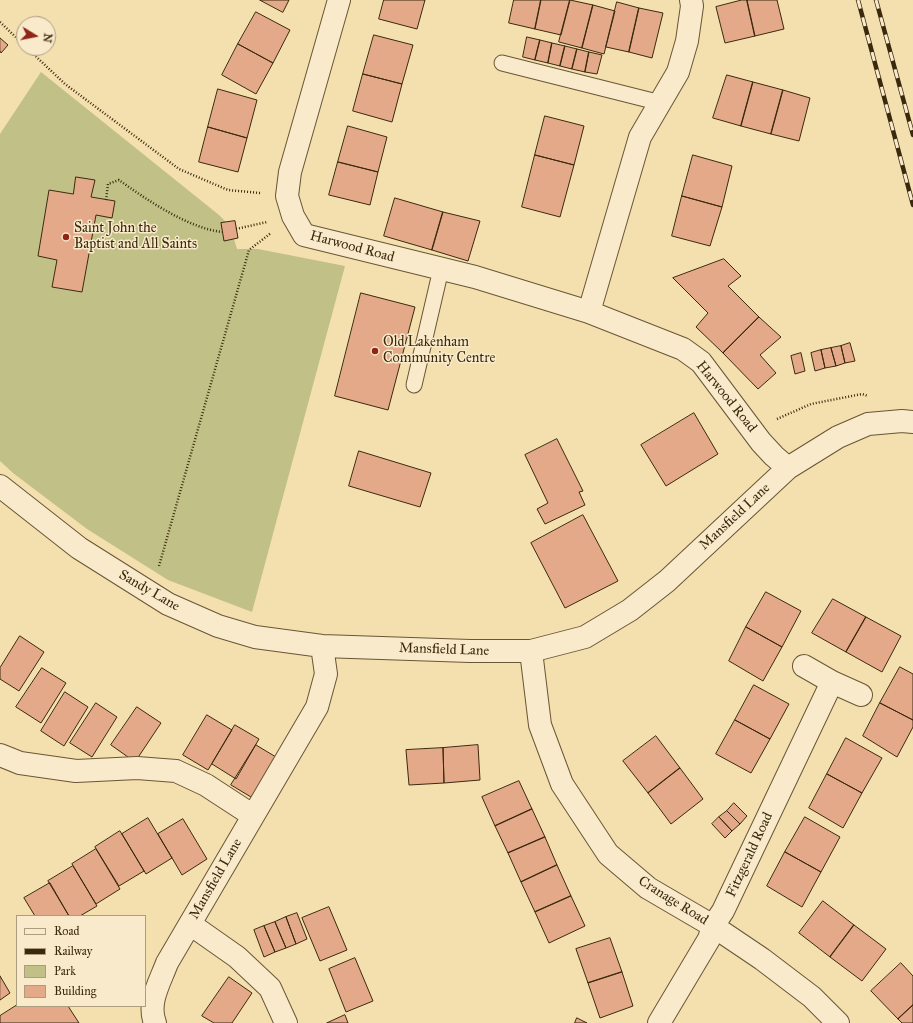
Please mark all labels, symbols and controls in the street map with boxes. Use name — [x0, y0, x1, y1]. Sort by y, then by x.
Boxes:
north arrow — [16, 16, 56, 56]
text: N — [40, 32, 55, 44]
place label: Saint John the Baptist and All Saints — [74, 221, 197, 254]
street label: Harwood Road — [308, 228, 396, 266]
marker: Saint John the Baptist and All Saints — [61, 232, 71, 242]
place label: Old Lakenham Community Centre — [383, 335, 495, 368]
marker: Old Lakenham Community Centre — [370, 346, 380, 356]
street label: Harwood Road — [692, 358, 760, 436]
street label: Mansfield Lane — [696, 480, 774, 554]
street label: Sandy Lane — [115, 567, 183, 615]
street label: Mansfield Lane — [399, 640, 489, 660]
street label: Fitzgerald Road — [723, 810, 777, 900]
street label: Mansfield Lane — [186, 836, 246, 922]
street label: Cranage Road — [635, 873, 711, 929]
legend — [16, 915, 146, 1007]
text: Road — [54, 924, 80, 938]
text: Railway — [54, 944, 92, 958]
text: Park — [54, 964, 76, 978]
text: Building — [54, 984, 96, 998]

